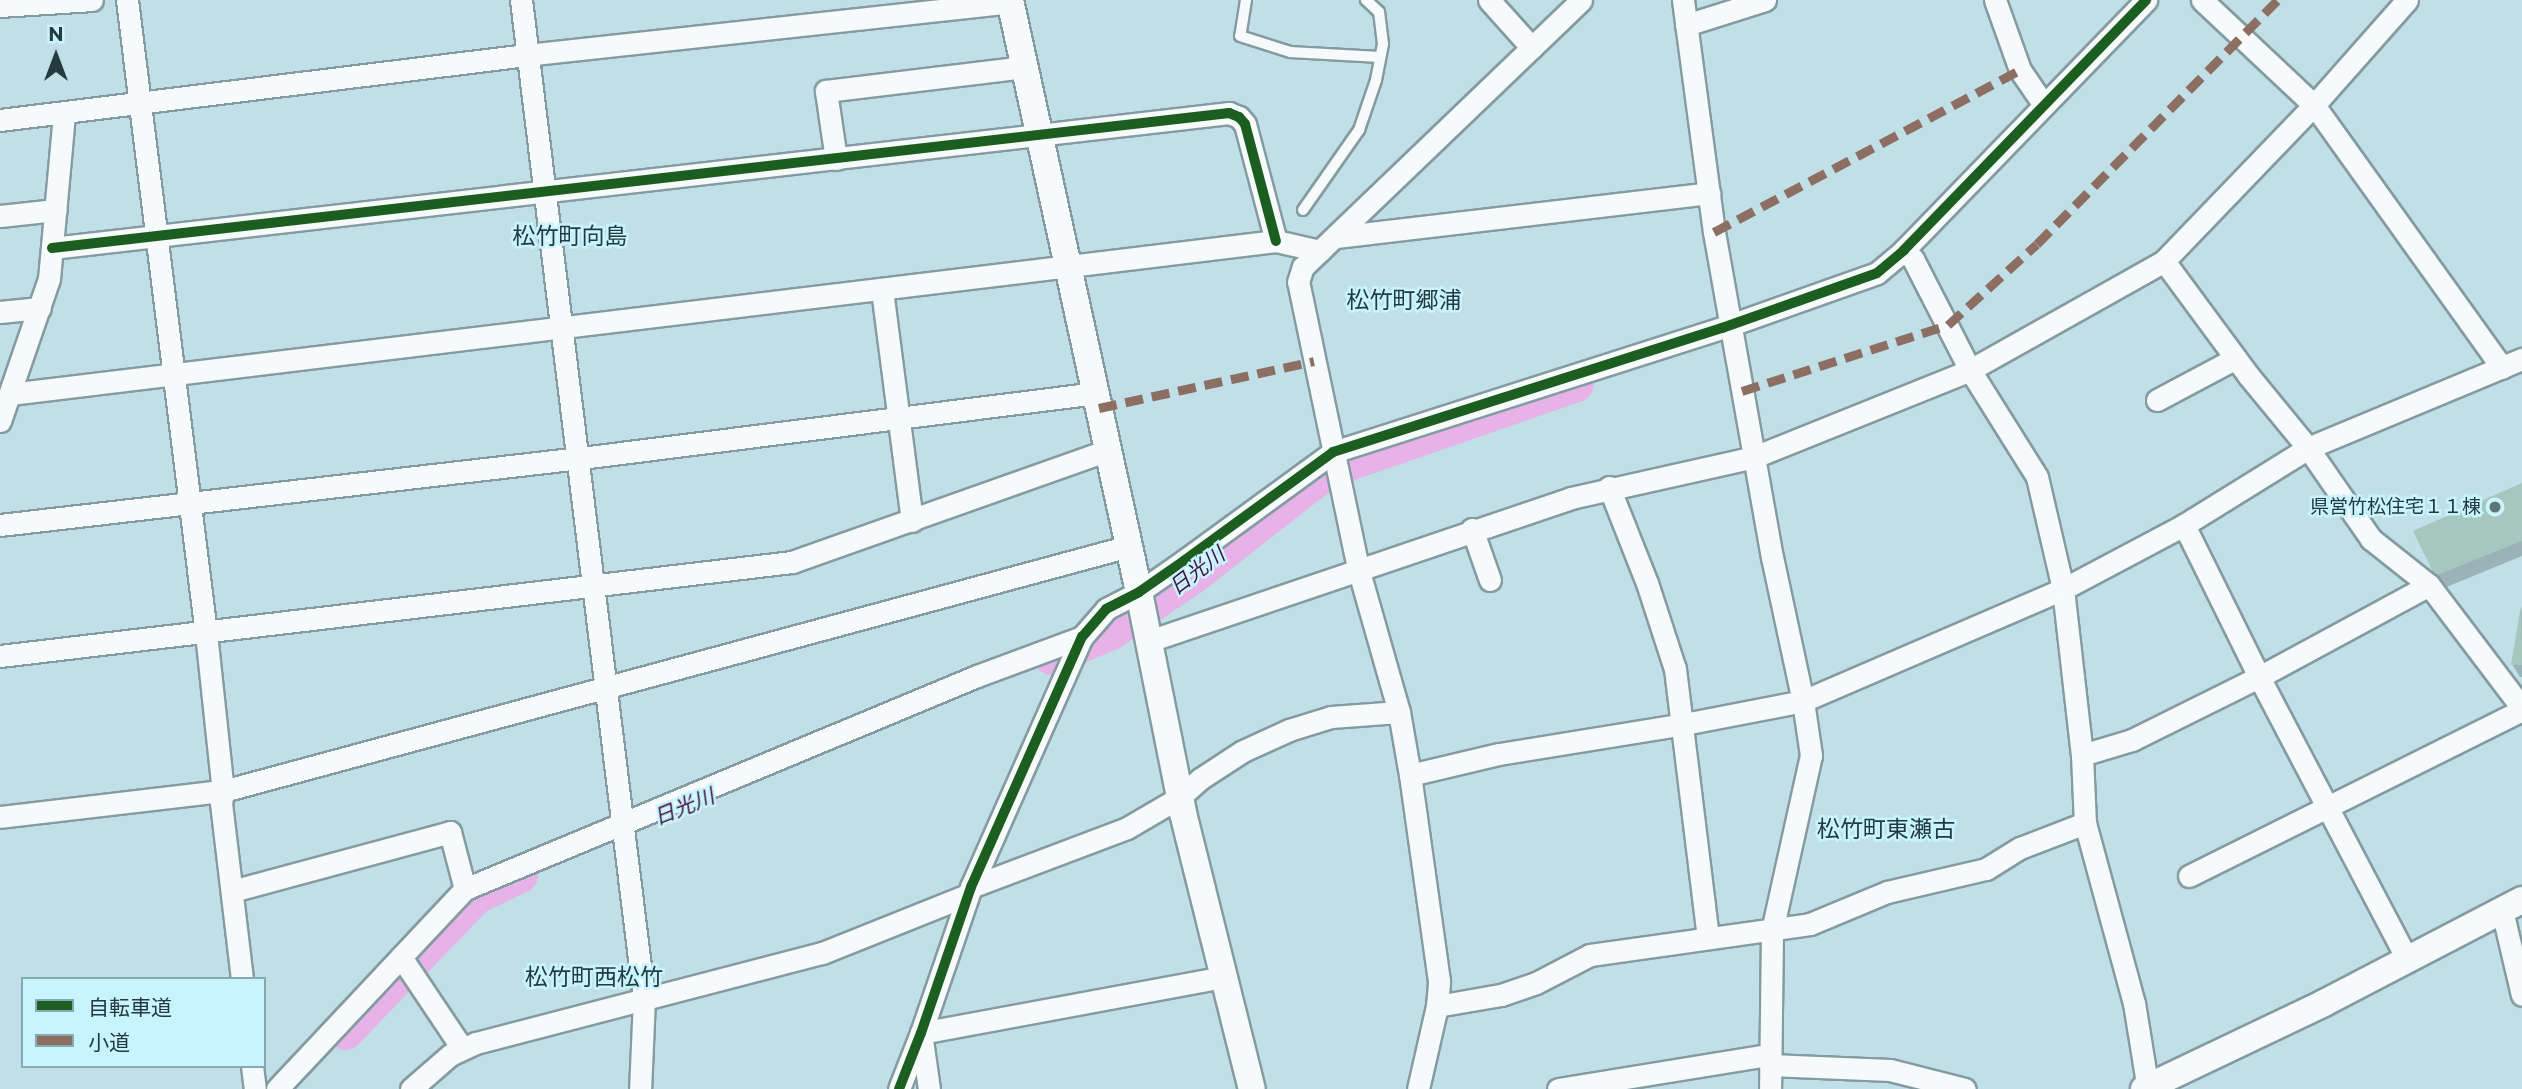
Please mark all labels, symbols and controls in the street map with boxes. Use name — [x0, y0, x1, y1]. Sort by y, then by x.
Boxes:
north arrow — [21, 21, 91, 91]
text: N — [48, 23, 64, 46]
district label: 松竹町向島 — [513, 222, 627, 250]
district label: 松竹町郷浦 — [1347, 286, 1461, 314]
place label: 県営竹松住宅１１棟 — [2310, 496, 2481, 518]
marker: 県営竹松住宅１１棟 — [2487, 499, 2503, 515]
water label: 日光川 — [1164, 542, 1230, 600]
water label: 日光川 — [650, 784, 718, 830]
district label: 松竹町東瀬古 — [1817, 815, 1955, 843]
district label: 松竹町西松竹 — [525, 963, 663, 991]
legend — [21, 977, 266, 1068]
text: 自転車道 — [88, 995, 172, 1020]
text: 小道 — [88, 1030, 130, 1055]

